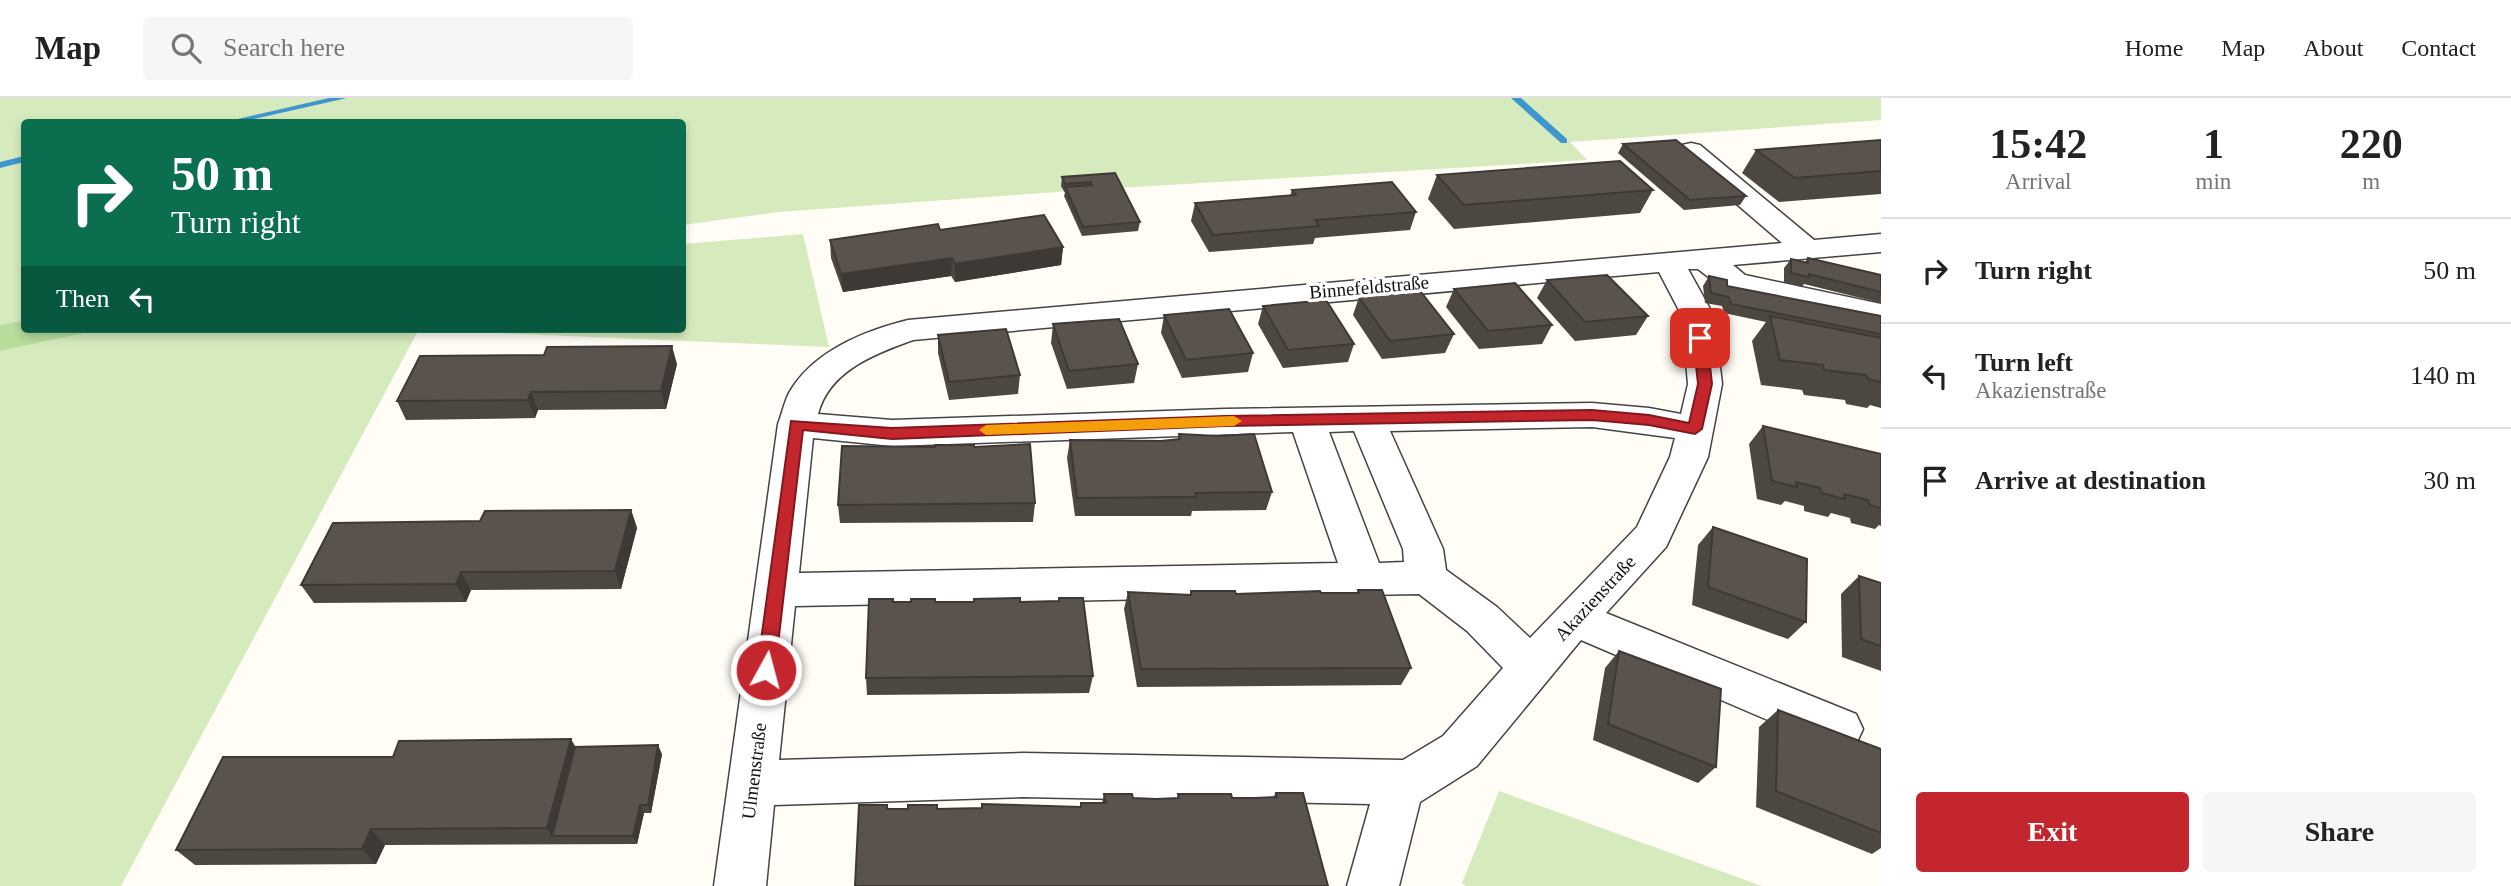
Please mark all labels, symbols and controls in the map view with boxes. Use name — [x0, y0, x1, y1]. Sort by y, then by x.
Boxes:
search box — [143, 17, 633, 80]
icon: search — [167, 29, 205, 67]
text: Map — [35, 30, 101, 66]
text: Search here — [223, 33, 345, 62]
text: Home — [2125, 35, 2183, 61]
text: Map — [2221, 35, 2265, 61]
text: About — [2303, 35, 2363, 61]
text: Contact — [2401, 35, 2476, 61]
text: 15:42 — [1989, 121, 2087, 167]
text: 1 — [2203, 121, 2224, 167]
text: 220 — [2340, 121, 2403, 167]
text: 50 m — [171, 146, 273, 201]
icon: right — [56, 147, 147, 238]
text: Arrival — [2005, 169, 2072, 194]
text: min — [2196, 169, 2231, 194]
text: m — [2362, 169, 2380, 194]
text: Turn right — [171, 204, 301, 240]
icon: right — [1916, 252, 1954, 290]
text: Turn right — [1975, 256, 2092, 285]
text: 50 m — [2423, 256, 2476, 285]
street label: Binnefeldstraße — [1308, 271, 1430, 303]
icon: left — [123, 280, 161, 318]
text: Then — [56, 284, 109, 313]
pin — [1670, 308, 1730, 368]
icon: arrive — [1681, 319, 1719, 357]
text: Turn left — [1975, 348, 2073, 377]
icon: left — [1916, 357, 1954, 395]
text: 140 m — [2410, 361, 2476, 390]
text: Akazienstraße — [1975, 378, 2107, 403]
icon: arrive — [1916, 462, 1954, 500]
text: Arrive at destination — [1975, 466, 2206, 495]
text: 30 m — [2423, 466, 2476, 495]
street label: Akazienstraße — [1550, 551, 1640, 645]
position arrow — [729, 633, 803, 707]
street label: Ulmenstraße — [738, 722, 770, 820]
button: Exit — [1916, 792, 2189, 872]
button: Share — [2203, 792, 2476, 872]

